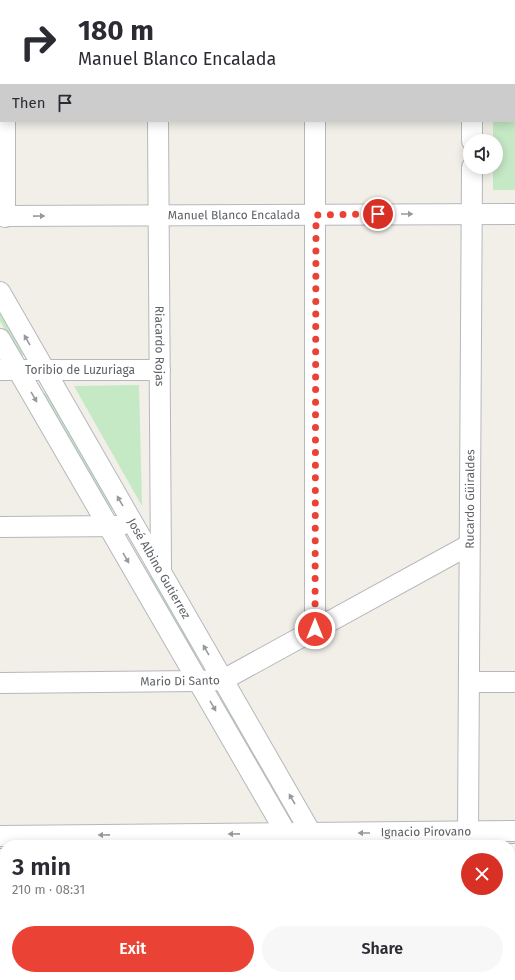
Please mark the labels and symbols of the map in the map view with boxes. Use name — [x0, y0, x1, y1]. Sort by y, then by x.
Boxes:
pin — [361, 197, 395, 231]
street label: Manuel Blanco Encalada — [168, 208, 300, 222]
one-way arrow — [401, 211, 414, 217]
one-way arrow — [33, 213, 46, 219]
street label: Riacardo Rojas — [152, 306, 167, 387]
one-way arrow — [24, 334, 31, 346]
street label: Toribio de Luzuriaga — [25, 363, 135, 377]
one-way arrow — [30, 391, 37, 403]
street label: Rucardo Güiraldes — [463, 449, 477, 549]
one-way arrow — [117, 495, 124, 507]
street label: José Albino Gutierrez — [125, 516, 193, 621]
one-way arrow — [123, 552, 130, 564]
position arrow — [294, 608, 336, 650]
one-way arrow — [202, 644, 209, 656]
street label: Mario Di Santo — [140, 673, 220, 689]
one-way arrow — [209, 701, 216, 712]
one-way arrow — [289, 793, 296, 805]
street label: Ignacio Pirovano — [381, 824, 471, 839]
one-way arrow — [357, 830, 370, 836]
one-way arrow — [227, 831, 240, 837]
one-way arrow — [97, 832, 110, 838]

